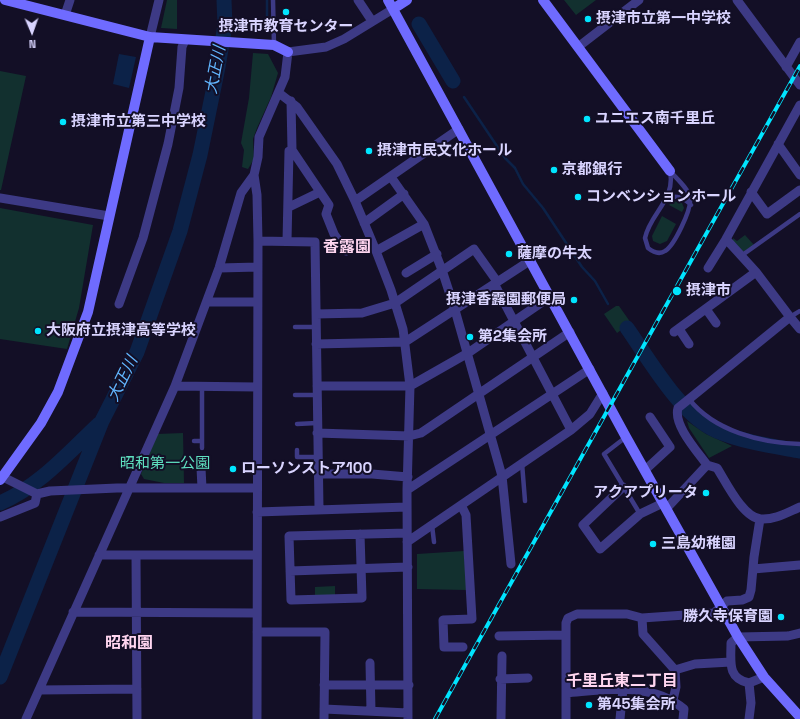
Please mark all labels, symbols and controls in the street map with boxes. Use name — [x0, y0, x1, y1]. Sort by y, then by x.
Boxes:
marker: 摂津市教育センター — [281, 7, 291, 17]
place label: 摂津市立第一中学校 — [596, 10, 731, 28]
north arrow — [12, 12, 52, 52]
marker: 摂津市立第一中学校 — [583, 14, 593, 24]
place label: 摂津市教育センター — [219, 18, 353, 36]
text: N — [28, 37, 36, 51]
water label: 大正川 — [202, 45, 230, 95]
place label: ユニエス南千里丘 — [595, 110, 715, 128]
place label: 摂津市立第三中学校 — [71, 113, 206, 131]
marker: ユニエス南千里丘 — [582, 114, 592, 124]
marker: 摂津市立第三中学校 — [58, 117, 68, 127]
place label: 摂津市民文化ホール — [377, 142, 512, 160]
marker: 摂津市民文化ホール — [364, 146, 374, 156]
place label: 京都銀行 — [562, 161, 622, 179]
marker: 京都銀行 — [549, 165, 559, 175]
place label: コンベンションホール — [586, 188, 736, 206]
marker: コンベンションホール — [573, 192, 583, 202]
district label: 香露園 — [323, 238, 371, 258]
place label: 薩摩の牛太 — [517, 245, 592, 263]
marker: 薩摩の牛太 — [504, 249, 514, 259]
place label: 摂津市 — [686, 282, 731, 300]
marker: 摂津市 — [671, 285, 683, 297]
place label: 摂津香露園郵便局 — [446, 291, 566, 309]
marker: 摂津香露園郵便局 — [569, 295, 579, 305]
place label: 大阪府立摂津高等学校 — [46, 322, 196, 340]
marker: 大阪府立摂津高等学校 — [33, 326, 43, 336]
place label: 第2集会所 — [478, 328, 547, 346]
marker: 第2集会所 — [465, 332, 475, 342]
water label: 大正川 — [104, 353, 142, 405]
park label: 昭和第一公園 — [120, 455, 210, 473]
place label: ローソンストア100 — [241, 460, 372, 478]
marker: ローソンストア100 — [228, 464, 238, 474]
place label: アクアプリータ — [593, 484, 698, 502]
marker: アクアプリータ — [701, 488, 711, 498]
place label: 三島幼稚園 — [661, 535, 736, 553]
marker: 三島幼稚園 — [648, 539, 658, 549]
place label: 勝久寺保育園 — [683, 608, 773, 626]
marker: 勝久寺保育園 — [776, 612, 786, 622]
district label: 昭和園 — [105, 634, 153, 654]
district label: 千里丘東二丁目 — [566, 672, 678, 692]
place label: 第45集会所 — [597, 696, 676, 714]
marker: 第45集会所 — [584, 700, 594, 710]

